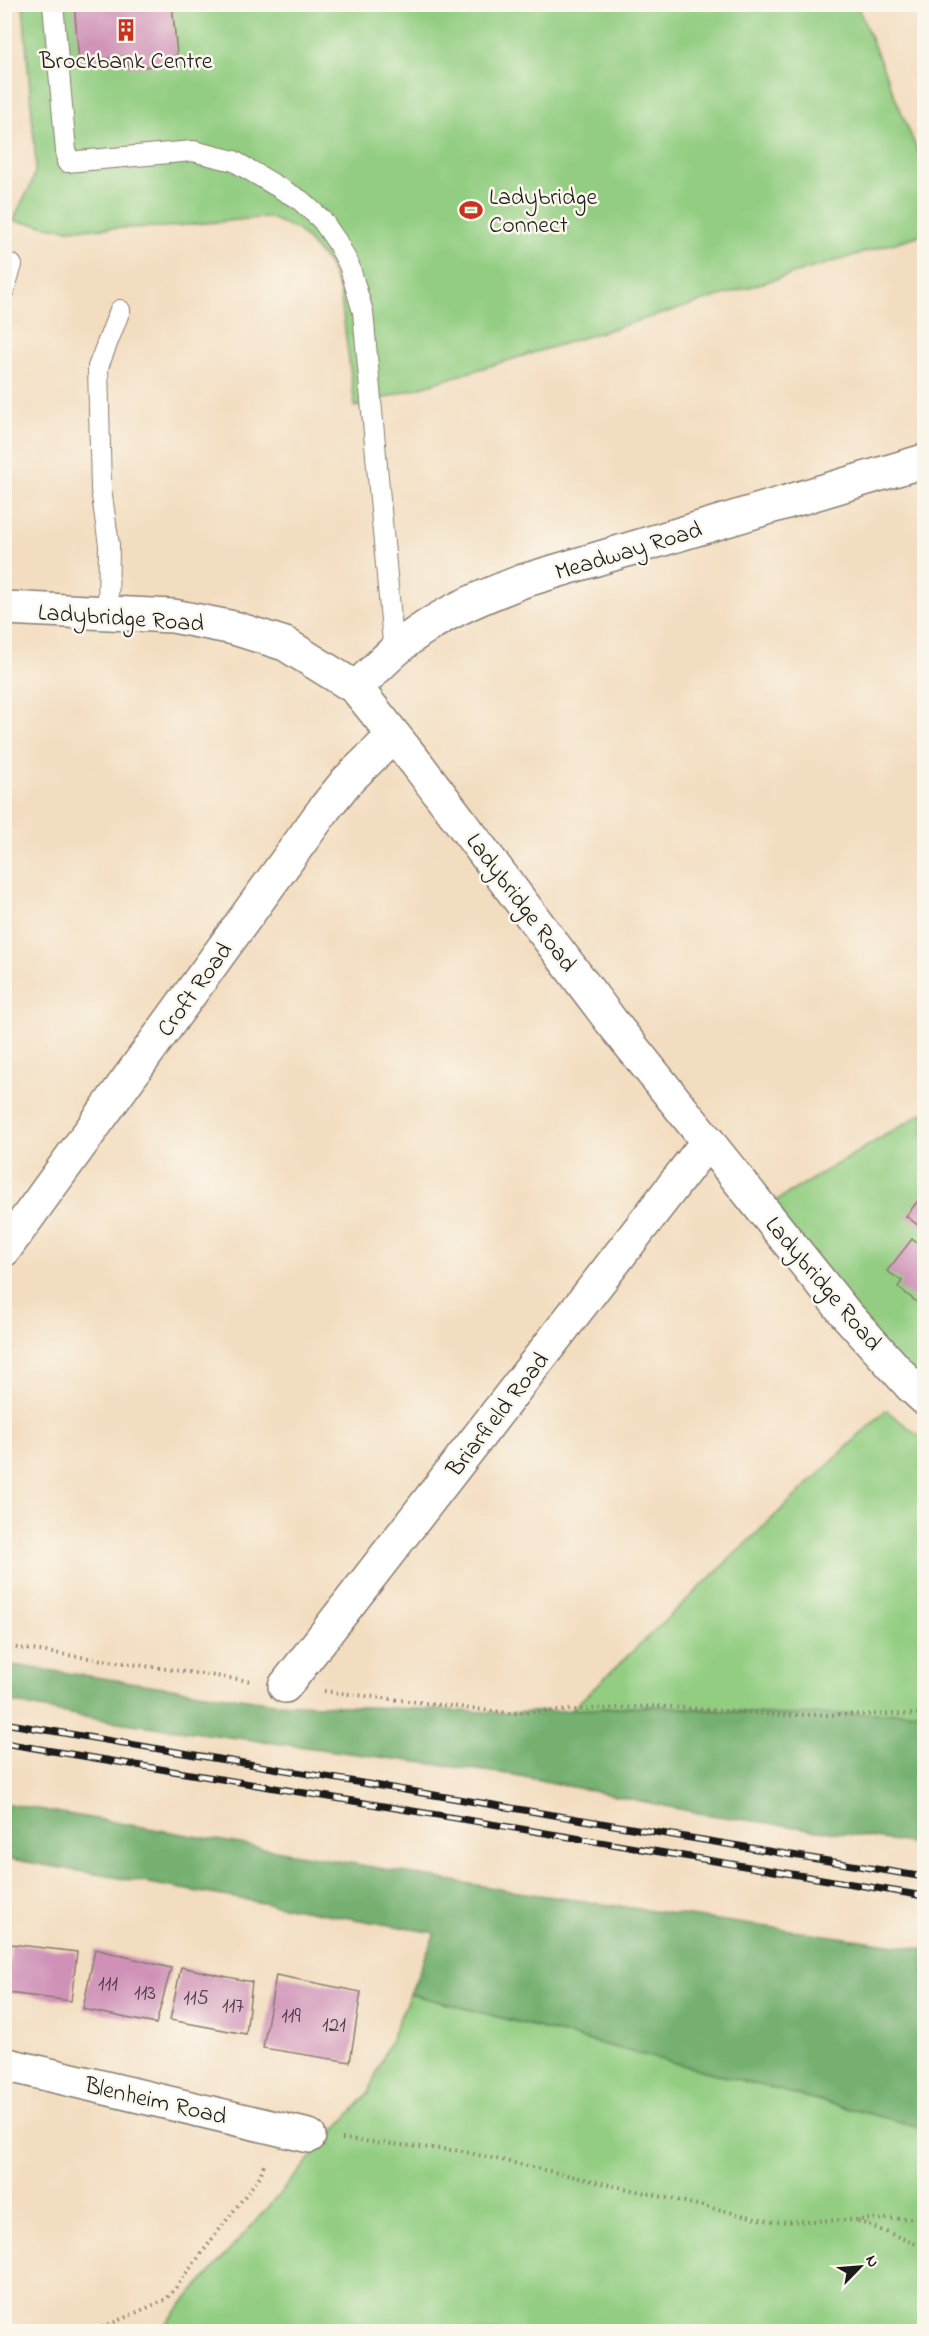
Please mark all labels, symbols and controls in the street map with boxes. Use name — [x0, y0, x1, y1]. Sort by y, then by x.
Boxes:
building icon: Brockbank Centre — [113, 17, 139, 43]
place label: Brockbank Centre — [38, 45, 213, 80]
place label: Ladybridge Connect — [489, 181, 597, 244]
sports icon: Ladybridge Connect — [458, 197, 484, 223]
street label: Meadway Road — [551, 513, 707, 592]
street label: Ladybridge Road — [37, 596, 206, 644]
street label: Ladybridge Road — [455, 827, 584, 981]
street label: Croft Road — [150, 935, 243, 1045]
street label: Ladybridge Road — [754, 1210, 889, 1361]
street label: Briarfield Road — [438, 1345, 559, 1486]
house number: 111 — [98, 1970, 118, 2000]
house number: 113 — [134, 1979, 156, 2009]
house number: 115 — [183, 1984, 209, 2014]
house number: 117 — [222, 1992, 244, 2022]
house number: 119 — [281, 2002, 302, 2032]
house number: 121 — [322, 2011, 346, 2041]
street label: Blenheim Road — [80, 2069, 230, 2136]
north arrow — [830, 2237, 890, 2297]
text: N — [859, 2252, 885, 2272]

